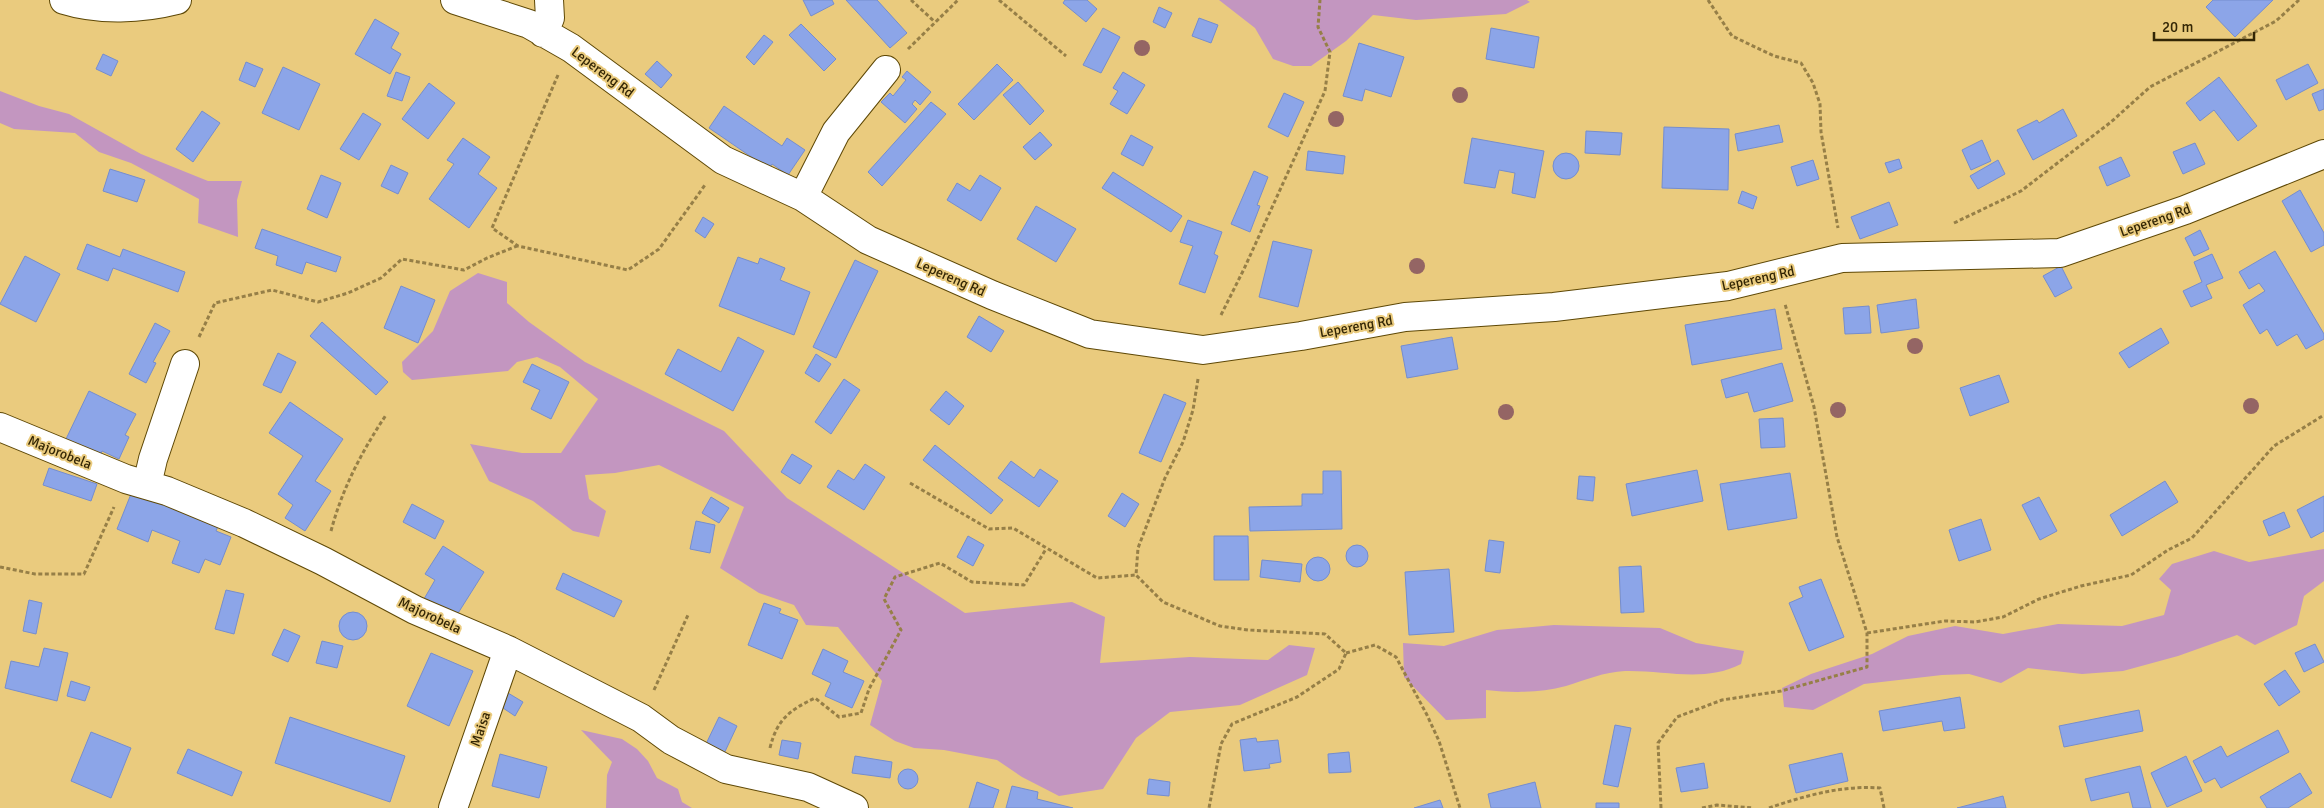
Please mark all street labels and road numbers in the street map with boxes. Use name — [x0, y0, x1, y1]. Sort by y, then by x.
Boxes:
street label: Lepereng Rd — [568, 43, 637, 101]
street label: Lepereng Rd — [2117, 200, 2193, 241]
street label: Lepereng Rd — [914, 255, 988, 300]
street label: Lepereng Rd — [1720, 262, 1796, 294]
street label: Lepereng Rd — [1318, 312, 1394, 341]
street label: Majorobela — [25, 432, 94, 473]
street label: Majorobela — [396, 594, 464, 637]
street label: Maisa — [467, 710, 494, 749]

